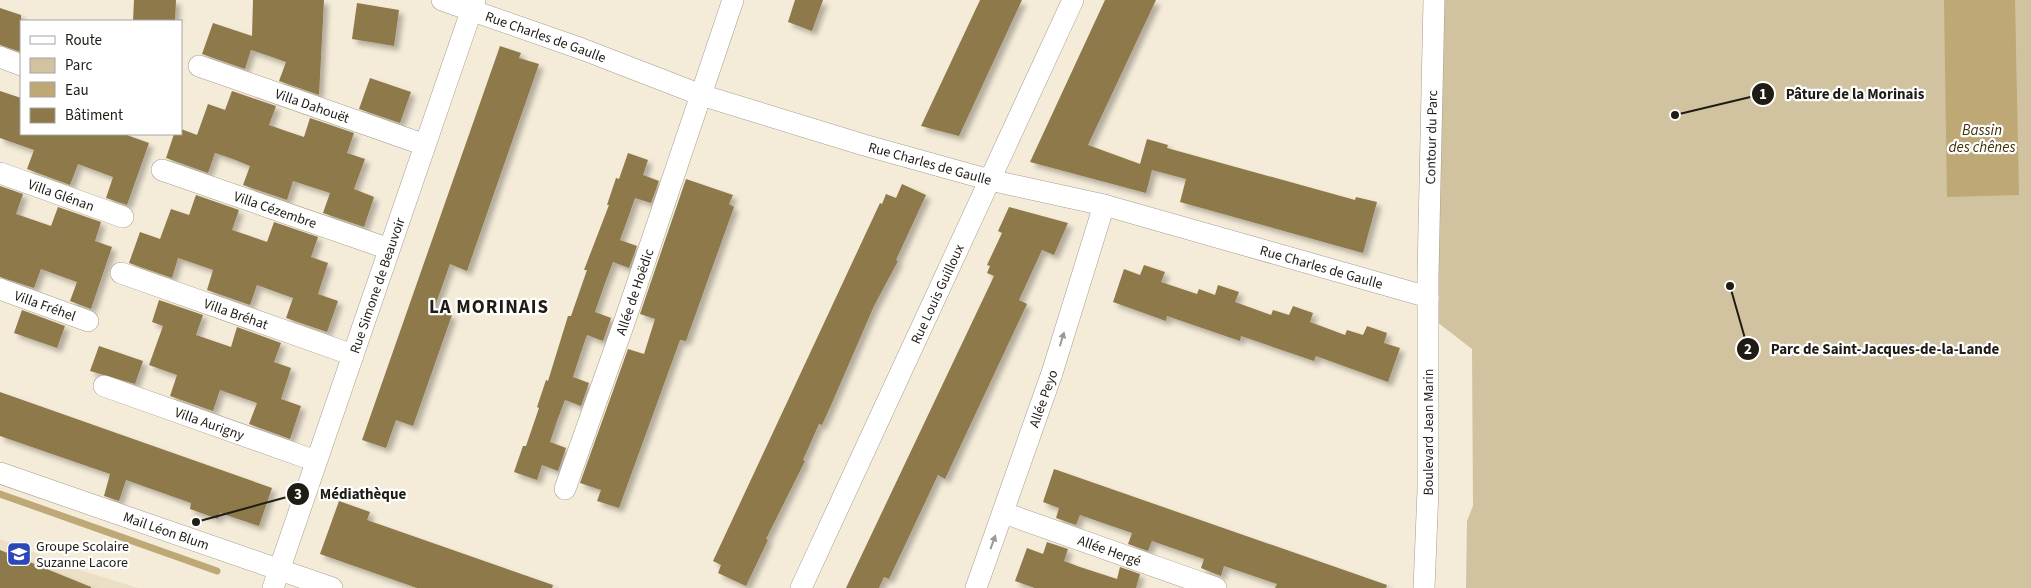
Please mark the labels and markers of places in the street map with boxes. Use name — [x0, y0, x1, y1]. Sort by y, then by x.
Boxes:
callout: Pâture de la Morinais — [1750, 79, 1934, 109]
callout: Parc de Saint-Jacques-de-la-Lande — [1736, 334, 2009, 364]
callout: Médiathèque — [285, 479, 417, 509]
place label: Groupe Scolaire Suzanne Lacore — [36, 537, 129, 573]
school or university icon: Groupe Scolaire Suzanne Lacore — [6, 541, 32, 567]

